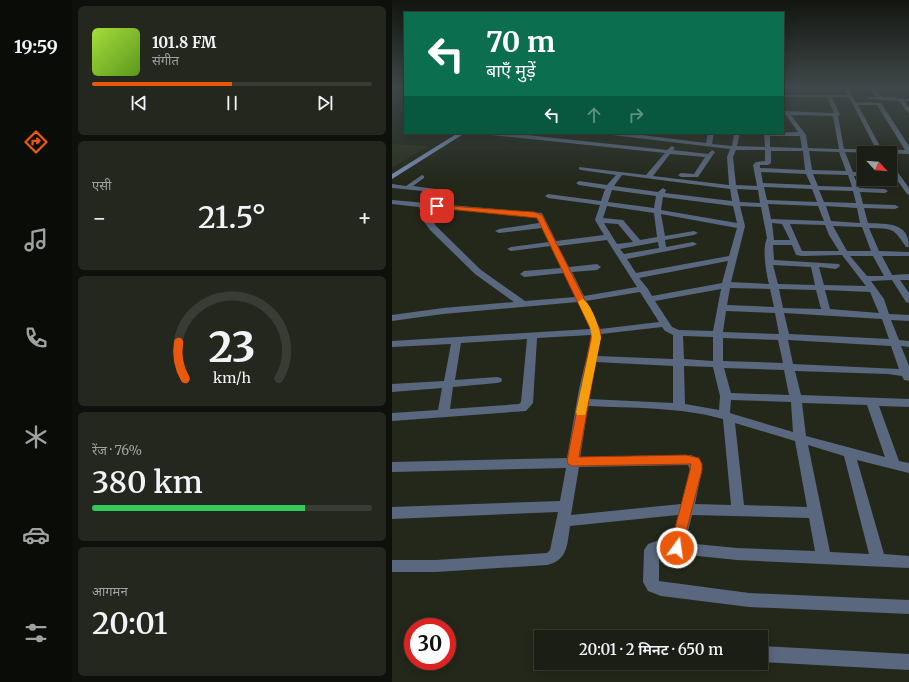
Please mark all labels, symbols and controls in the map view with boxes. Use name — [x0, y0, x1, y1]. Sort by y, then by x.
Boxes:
text: 70 m — [486, 24, 555, 60]
icon: left — [420, 28, 472, 80]
text: 101.8 FM — [152, 33, 216, 52]
text: 19:59 — [14, 35, 58, 58]
text: संगीत — [152, 52, 179, 69]
text: बाएँ मुड़ें — [486, 59, 536, 82]
icon: previous — [128, 92, 150, 114]
icon: pause — [221, 92, 243, 114]
icon: next — [314, 92, 336, 114]
icon: left — [541, 104, 563, 126]
icon: ahead — [583, 104, 605, 126]
icon: right — [625, 104, 647, 126]
icon: directions — [22, 128, 50, 156]
north arrow — [857, 146, 897, 186]
map controls — [857, 146, 897, 186]
text: एसी — [92, 177, 111, 194]
pin — [420, 189, 454, 223]
icon: arrive — [426, 195, 448, 217]
text: 21.5° — [198, 198, 266, 236]
text: − — [92, 204, 107, 232]
text: + — [357, 204, 372, 232]
icon: music — [22, 226, 50, 254]
text: 23 — [208, 321, 256, 373]
icon: phone — [22, 324, 50, 352]
text: km/h — [213, 369, 251, 387]
icon: climate — [22, 423, 50, 451]
text: रेंज · 76% — [92, 442, 142, 459]
text: 380 km — [92, 463, 203, 501]
icon: car — [22, 521, 50, 549]
position arrow — [656, 527, 698, 569]
text: आगमन — [92, 583, 128, 600]
text: 20:01 — [92, 604, 167, 642]
speed limit sign: 30 — [404, 618, 456, 670]
icon: filters — [22, 619, 50, 647]
text: 20:01 · 2 मिनट · 650 m — [579, 640, 723, 659]

